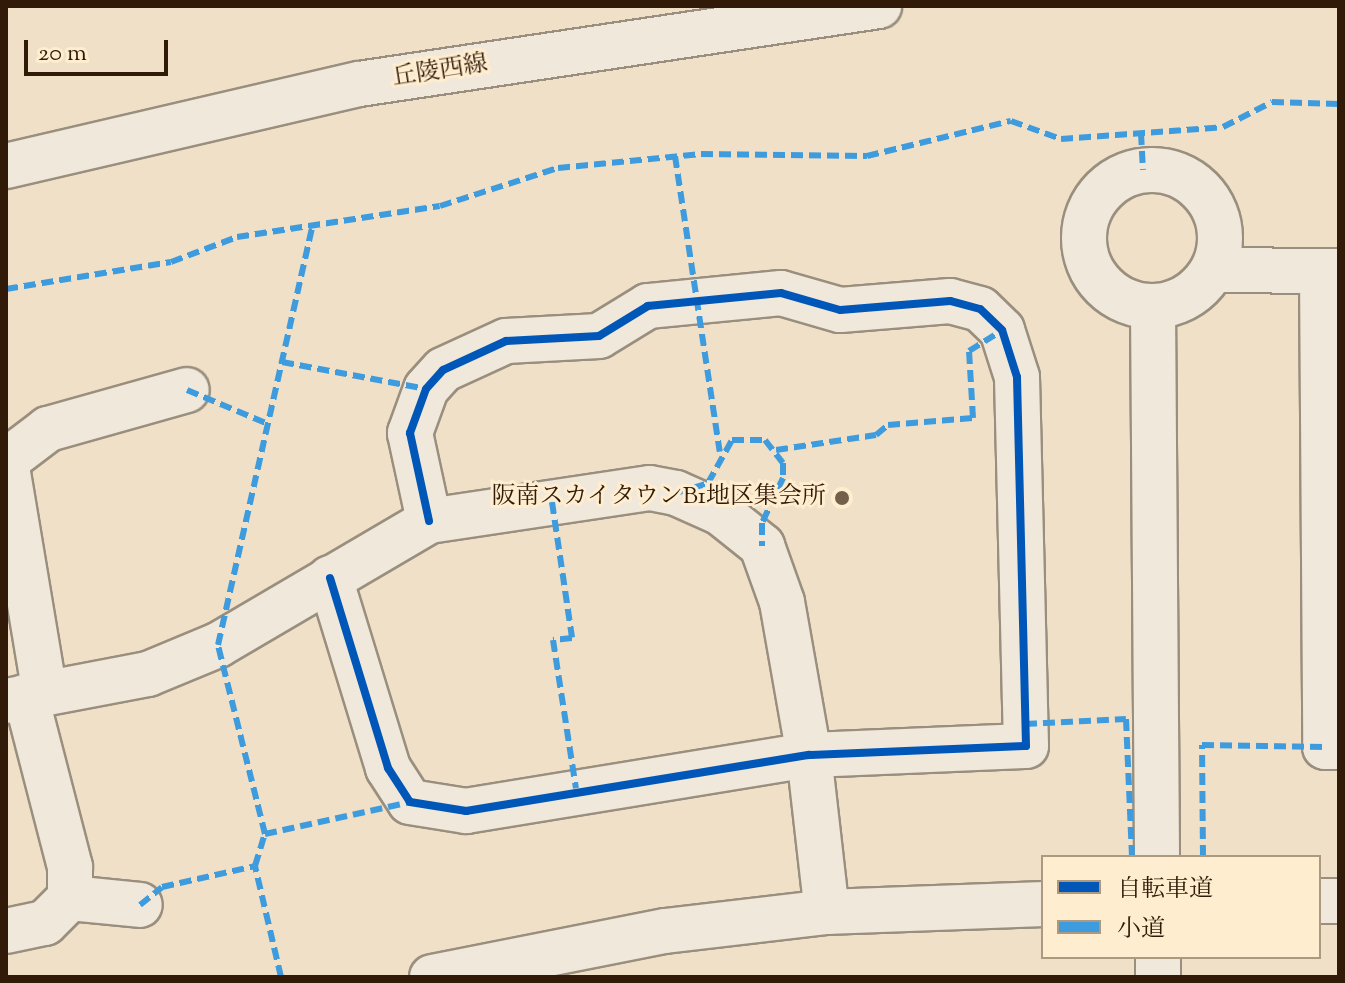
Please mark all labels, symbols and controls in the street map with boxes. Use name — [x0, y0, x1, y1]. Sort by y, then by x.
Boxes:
scale bar — [28, 24, 172, 74]
text: 20 m — [38, 37, 87, 71]
street label: 丘陵西線 — [390, 50, 490, 94]
place label: 阪南スカイタウンB1地区集会所 — [491, 484, 826, 512]
marker: 阪南スカイタウンB1地区集会所 — [833, 489, 851, 507]
legend — [1041, 855, 1321, 959]
text: 自転車道 — [1117, 873, 1213, 907]
text: 小道 — [1117, 913, 1165, 947]

